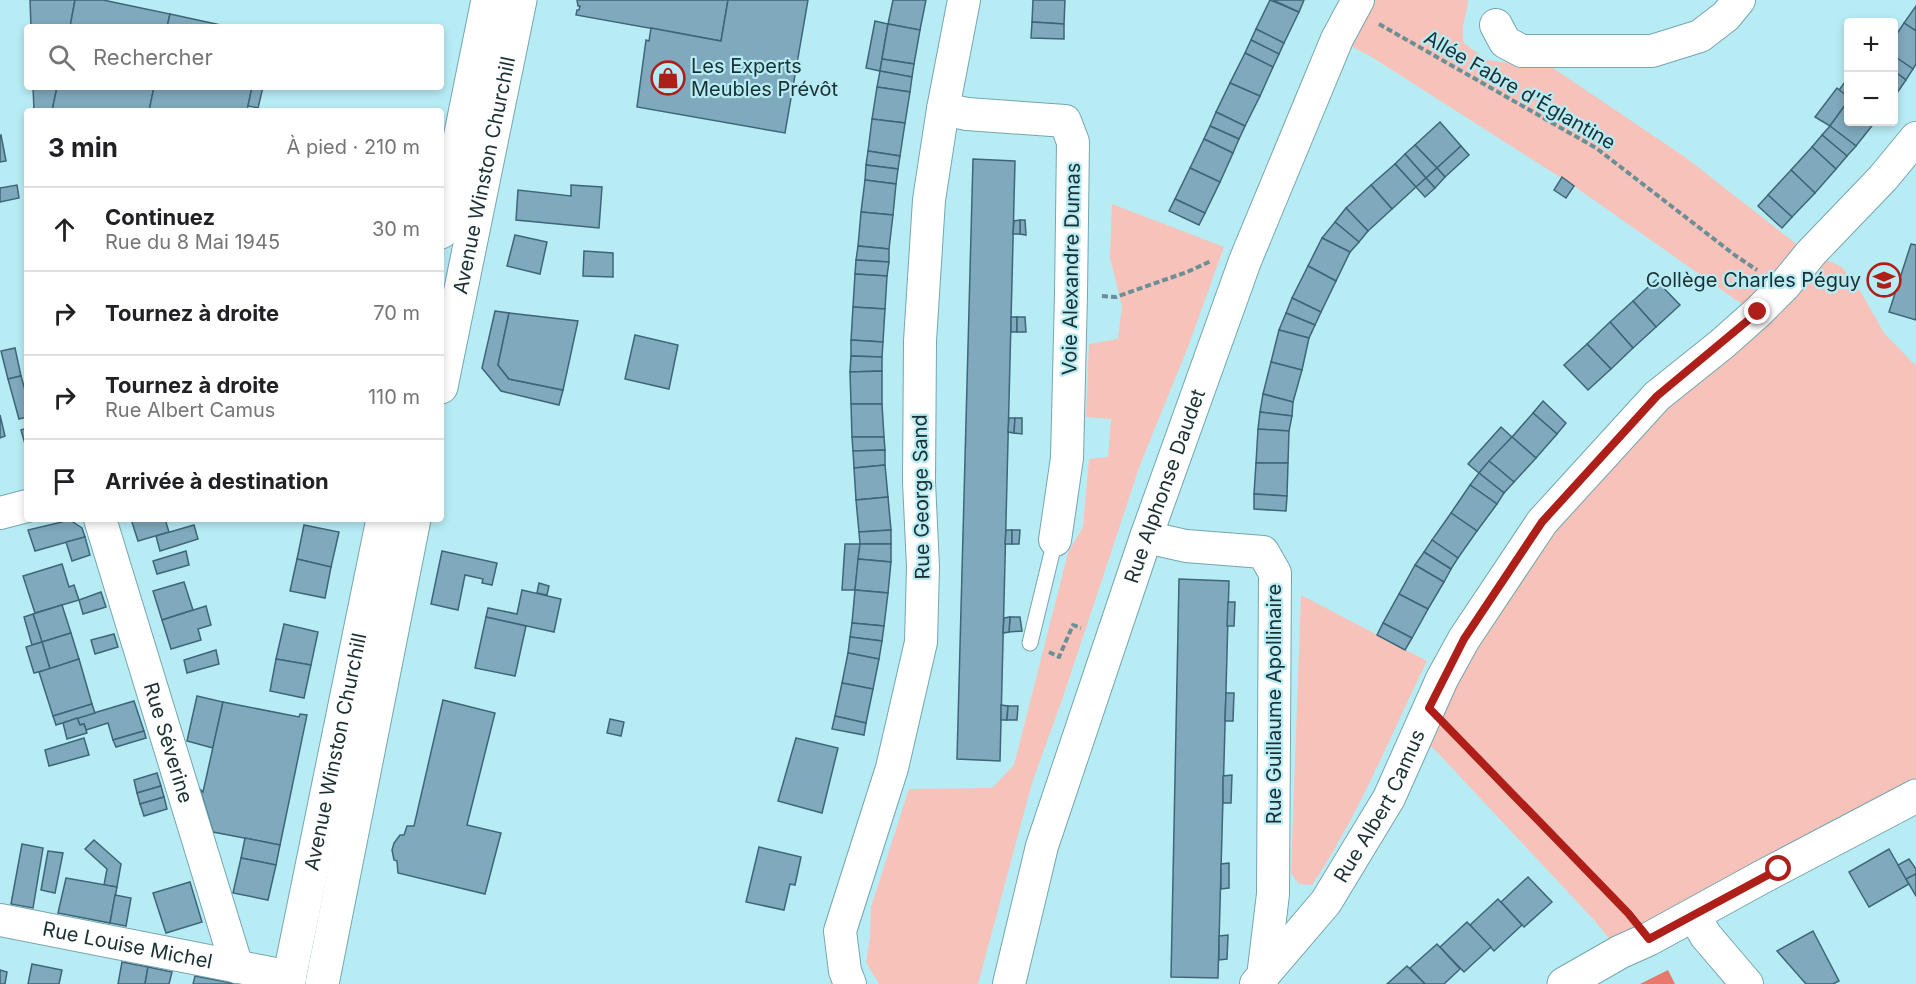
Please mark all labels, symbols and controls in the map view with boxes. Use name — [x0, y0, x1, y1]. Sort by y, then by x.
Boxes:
map controls — [1844, 18, 1898, 126]
button: + — [1844, 18, 1898, 72]
search box — [24, 24, 444, 90]
street label: Allée Fabre d'Églantine — [1420, 24, 1620, 155]
icon: search — [45, 41, 78, 74]
text: Rechercher — [93, 44, 213, 70]
street label: Avenue Winston Churchill — [448, 54, 520, 296]
place label: Les Experts Meubles Prévôt — [691, 54, 839, 101]
shop icon: Les Experts Meubles Prévôt — [650, 60, 686, 96]
button: − — [1844, 72, 1898, 126]
text: 3 min — [48, 132, 118, 163]
text: À pied · 210 m — [286, 135, 420, 159]
street label: Voie Alexandre Dumas — [1057, 162, 1085, 376]
text: Continuez — [105, 204, 215, 230]
icon: ahead — [48, 213, 81, 246]
text: 30 m — [372, 217, 420, 241]
text: Rue du 8 Mai 1945 — [105, 230, 280, 254]
school or university icon: Collège Charles Péguy — [1866, 262, 1902, 298]
place label: Collège Charles Péguy — [1646, 268, 1861, 292]
icon: right — [48, 297, 81, 330]
route end — [1744, 298, 1770, 324]
text: Tournez à droite — [105, 300, 279, 326]
text: 70 m — [373, 301, 420, 325]
text: Tournez à droite — [105, 372, 279, 398]
icon: right — [48, 381, 81, 414]
text: 110 m — [368, 385, 420, 409]
street label: Rue Alphonse Daudet — [1119, 385, 1210, 586]
text: Rue Albert Camus — [105, 398, 275, 422]
street label: Rue George Sand — [908, 414, 934, 580]
icon: arrive — [48, 465, 81, 498]
text: Arrivée à destination — [105, 468, 329, 494]
street label: Rue Guillaume Apollinaire — [1262, 584, 1286, 824]
street label: Avenue Winston Churchill — [299, 631, 371, 873]
street label: Rue Séverine — [139, 680, 198, 806]
street label: Rue Albert Camus — [1329, 726, 1430, 887]
route start — [1765, 855, 1791, 881]
street label: Rue Louise Michel — [41, 917, 215, 973]

